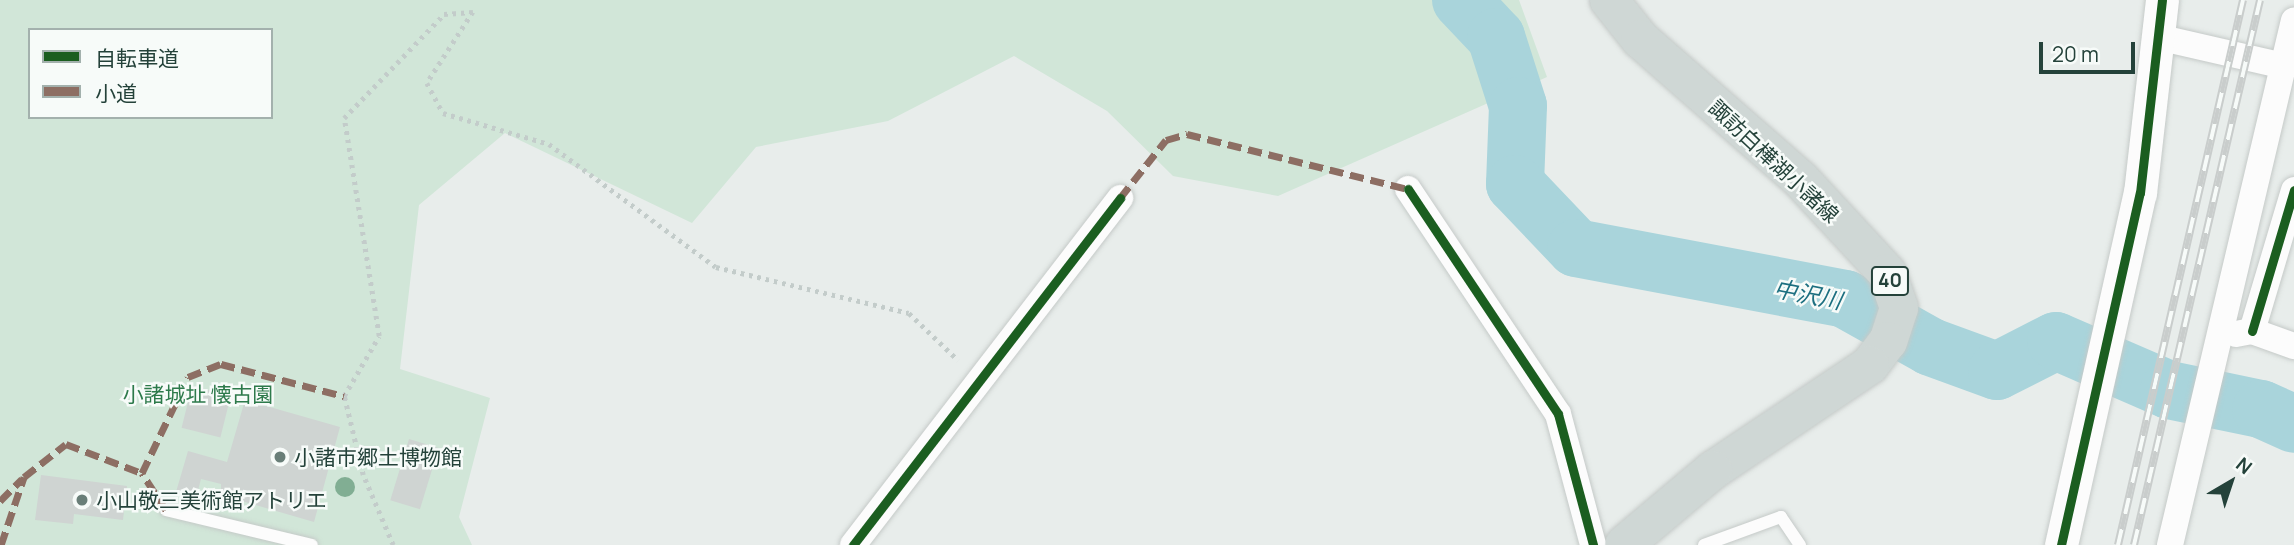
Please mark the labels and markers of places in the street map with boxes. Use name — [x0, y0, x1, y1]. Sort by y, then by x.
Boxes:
place label: 小諸市郷土博物館 — [294, 444, 462, 470]
marker: 小諸市郷土博物館 — [272, 449, 288, 465]
place label: 小山敬三美術館アトリエ — [96, 487, 327, 513]
marker: 小山敬三美術館アトリエ — [74, 492, 90, 508]

